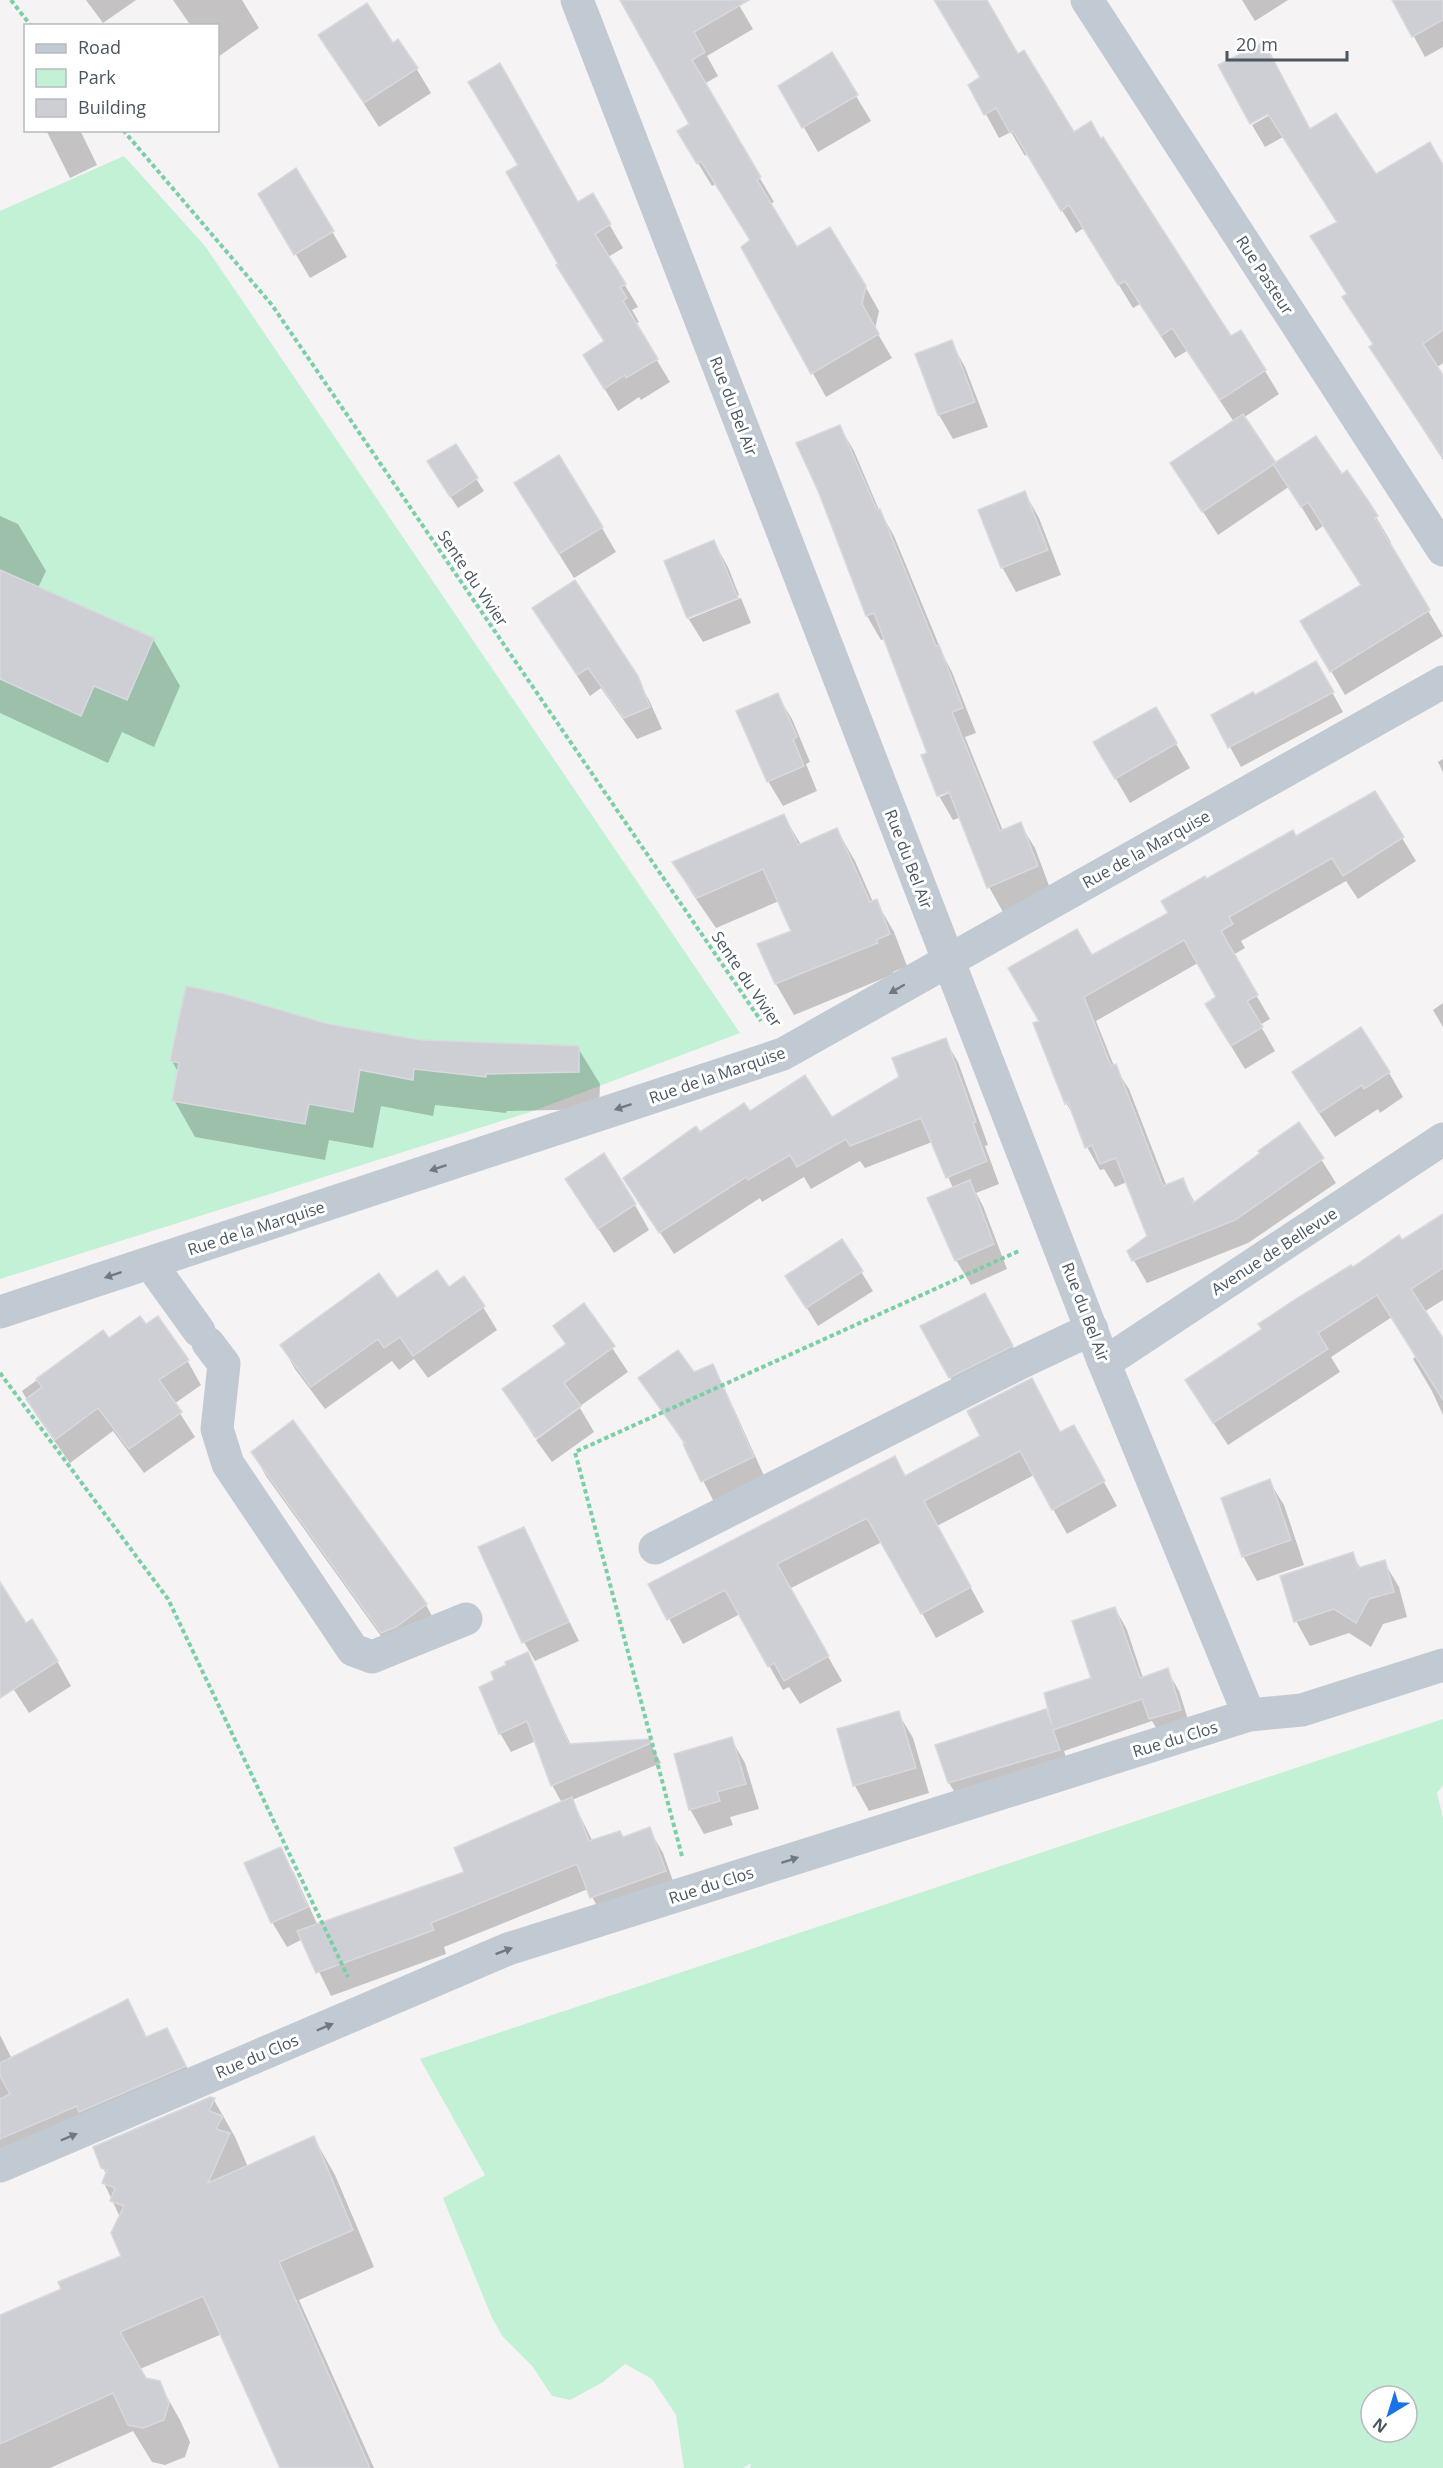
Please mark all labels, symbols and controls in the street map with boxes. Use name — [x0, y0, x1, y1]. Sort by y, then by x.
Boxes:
legend — [24, 24, 219, 132]
scale bar — [1227, 24, 1347, 62]
text: 20 m — [1236, 32, 1278, 56]
text: Road — [78, 35, 121, 59]
text: Park — [78, 65, 116, 89]
text: Building — [78, 95, 146, 119]
street label: Rue Pasteur — [1231, 231, 1299, 319]
street label: Rue du Bel Air — [705, 353, 763, 459]
street label: Sente du Vivier — [433, 526, 513, 631]
street label: Rue de la Marquise — [1078, 805, 1214, 893]
street label: Rue du Bel Air — [880, 806, 938, 912]
street label: Sente du Vivier — [707, 927, 787, 1032]
one-way arrow — [888, 984, 905, 994]
street label: Rue de la Marquise — [646, 1041, 788, 1109]
one-way arrow — [614, 1102, 632, 1112]
one-way arrow — [429, 1164, 447, 1173]
street label: Rue de la Marquise — [185, 1195, 327, 1261]
street label: Avenue de Bellevue — [1207, 1202, 1341, 1300]
street label: Rue du Bel Air — [1057, 1259, 1115, 1365]
one-way arrow — [104, 1271, 122, 1280]
street label: Rue du Clos — [1130, 1716, 1220, 1762]
one-way arrow — [781, 1854, 799, 1864]
street label: Rue du Clos — [666, 1861, 756, 1909]
one-way arrow — [495, 1945, 513, 1955]
one-way arrow — [316, 2022, 334, 2031]
street label: Rue du Clos — [212, 2029, 302, 2083]
one-way arrow — [60, 2132, 78, 2142]
north arrow — [1359, 2384, 1419, 2444]
text: N — [1368, 2413, 1392, 2438]

